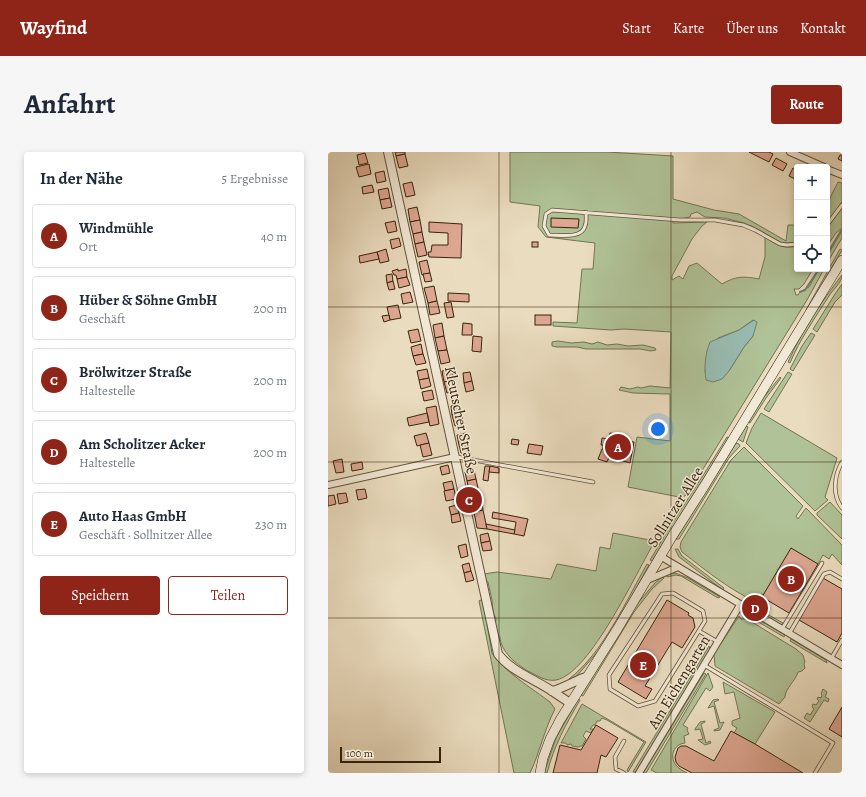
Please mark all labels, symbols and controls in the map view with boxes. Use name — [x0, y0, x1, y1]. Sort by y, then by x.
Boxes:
text: Wayfind — [20, 15, 87, 41]
text: Start — [622, 19, 651, 38]
text: Karte — [673, 19, 704, 38]
text: Über uns — [726, 19, 778, 38]
text: Kontakt — [800, 19, 846, 38]
text: Anfahrt — [24, 85, 116, 123]
button: Route — [771, 85, 842, 124]
map controls — [794, 164, 830, 272]
button: + — [794, 164, 830, 200]
text: In der Nähe — [40, 167, 123, 190]
text: 5 Ergebnisse — [222, 170, 288, 187]
button: − — [794, 200, 830, 236]
text: Windmühle — [79, 218, 153, 238]
text: A — [50, 228, 58, 245]
text: 40 m — [261, 228, 287, 245]
button: locate — [794, 236, 830, 272]
text: Ort — [79, 238, 97, 255]
text: Hüber & Söhne GmbH — [79, 290, 217, 310]
text: B — [50, 300, 58, 317]
text: 200 m — [254, 300, 287, 317]
text: Geschäft — [79, 310, 125, 327]
text: Brölwitzer Straße — [79, 362, 192, 382]
street label: Kleutscher Straße — [440, 364, 482, 476]
text: C — [50, 372, 58, 389]
text: 200 m — [254, 372, 287, 389]
text: Haltestelle — [79, 382, 135, 399]
your location — [648, 419, 668, 439]
pin: A — [605, 432, 631, 462]
text: Am Scholitzer Acker — [79, 434, 205, 454]
text: D — [49, 444, 59, 461]
text: 200 m — [254, 444, 287, 461]
text: Haltestelle — [79, 454, 135, 471]
street label: Sollnitzer Allee — [642, 463, 708, 551]
pin: C — [456, 485, 482, 515]
text: Auto Haas GmbH — [79, 506, 186, 526]
text: E — [50, 516, 58, 533]
text: 230 m — [255, 516, 287, 533]
text: Geschäft · Sollnitzer Allee — [79, 526, 212, 543]
pin: B — [778, 564, 804, 594]
button: Speichern — [40, 576, 160, 615]
button: Teilen — [168, 576, 288, 615]
pin: D — [742, 593, 768, 623]
street label: Am Eichengarten — [644, 632, 714, 732]
pin: E — [630, 650, 656, 680]
scale bar — [340, 745, 441, 764]
text: 100 m — [346, 746, 373, 761]

